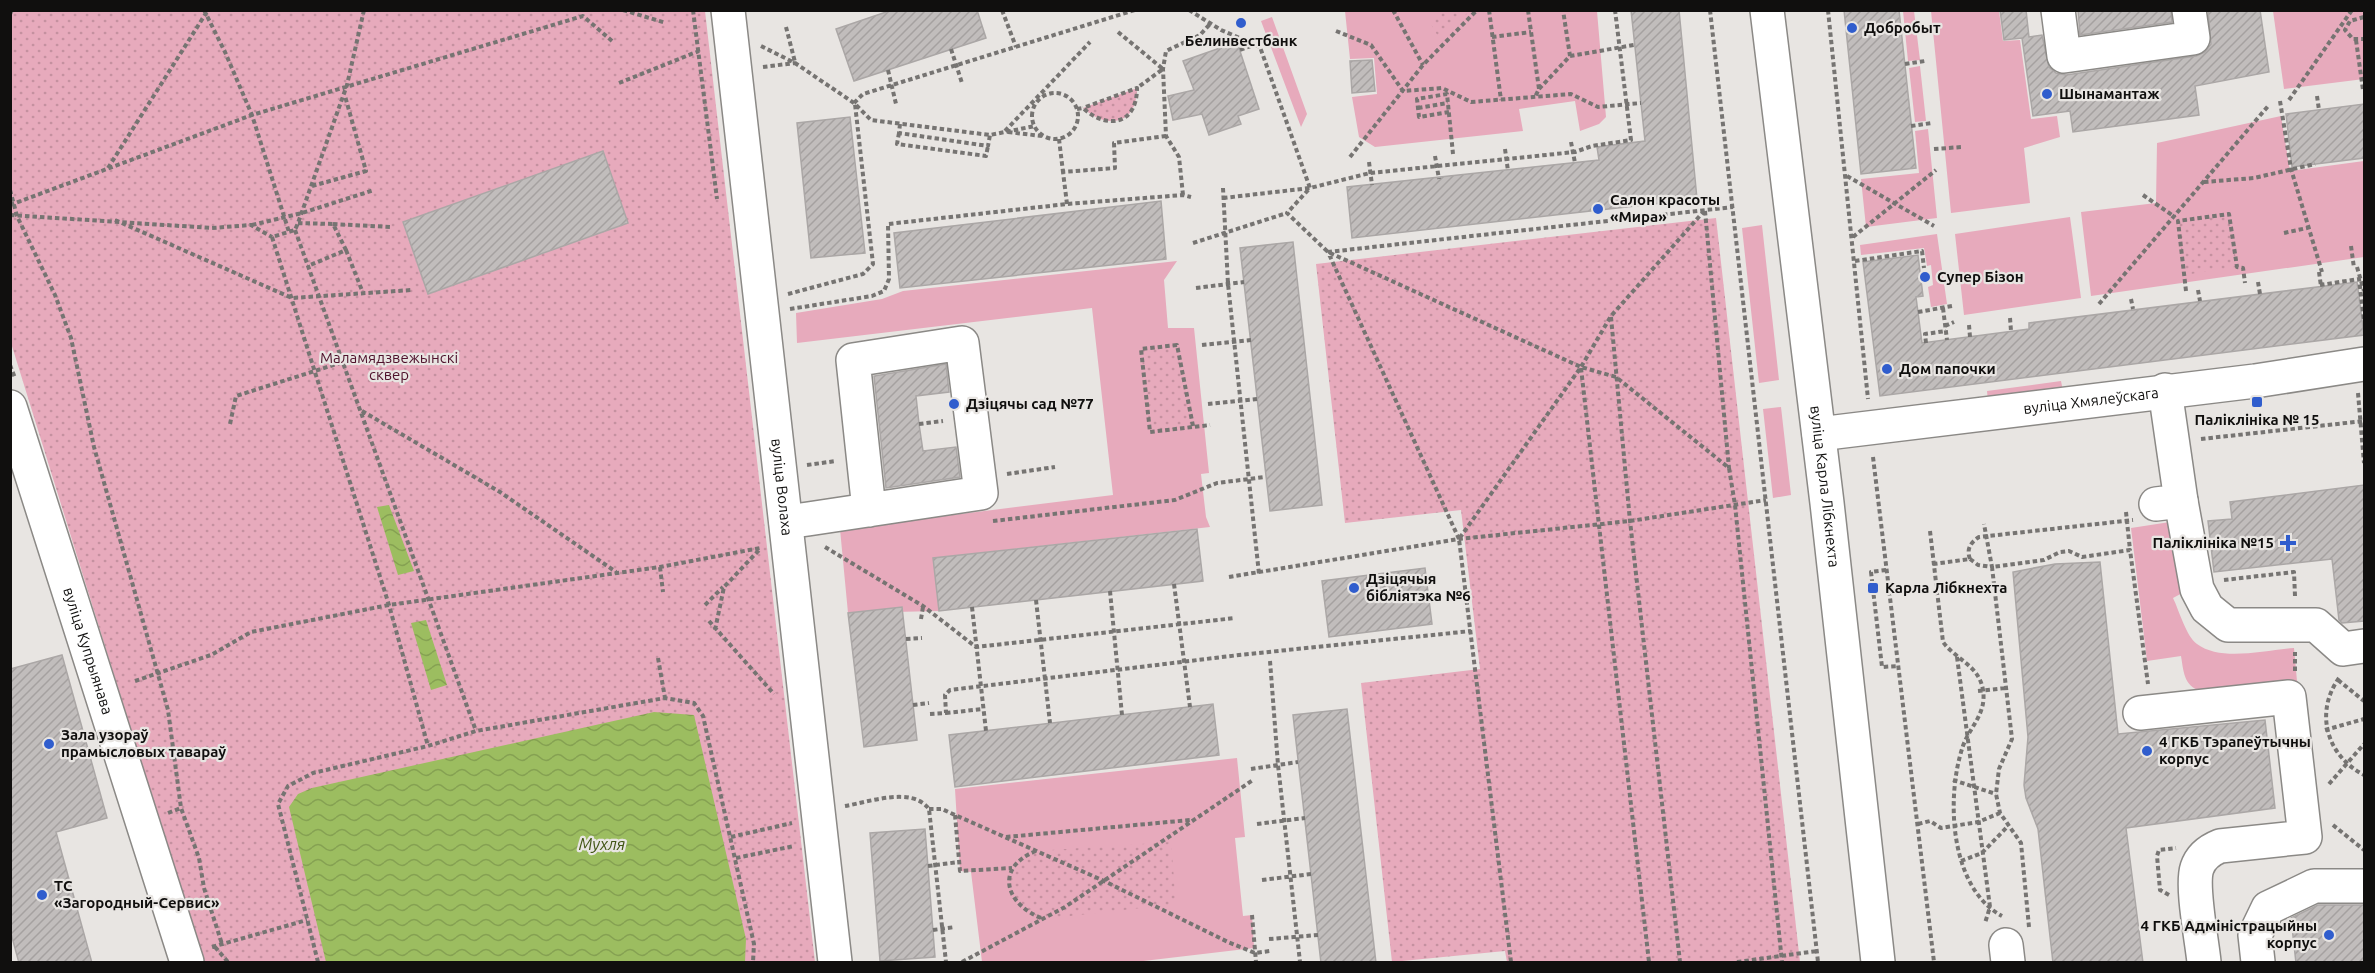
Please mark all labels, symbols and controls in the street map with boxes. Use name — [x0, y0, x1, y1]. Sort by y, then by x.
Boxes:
marker: Белинвестбанк — [1234, 16, 1248, 30]
place label: Добробыт — [1864, 19, 1941, 36]
marker: Добробыт — [1845, 21, 1859, 35]
place label: Белинвестбанк — [1185, 32, 1298, 49]
place label: Шынамантаж — [2059, 85, 2160, 102]
marker: Шынамантаж — [2040, 87, 2054, 101]
place label: Салон красоты «Мира» — [1610, 191, 1720, 225]
marker: Салон красоты «Мира» — [1591, 202, 1605, 216]
place label: Супер Бізон — [1937, 268, 2024, 285]
marker: Супер Бізон — [1918, 270, 1932, 284]
park label: Маламядзвежынскі сквер — [320, 349, 458, 383]
place label: Дом папочки — [1899, 360, 1996, 377]
marker: Дом папочки — [1880, 362, 1894, 376]
street label: вуліца Хмялеўскага — [2022, 384, 2160, 417]
place label: Дзіцячы сад №77 — [966, 395, 1094, 412]
marker: Паліклініка № 15 — [2250, 395, 2264, 409]
marker: Дзіцячы сад №77 — [947, 397, 961, 411]
street label: вуліца Карла Лібкнехта — [1807, 405, 1843, 568]
place label: Паліклініка № 15 — [2195, 411, 2319, 428]
street label: вуліца Волаха — [768, 437, 796, 536]
place label: Паліклініка №15 — [2153, 534, 2274, 551]
marker: Паліклініка №15 — [2279, 534, 2297, 552]
place label: Дзіцячыя бібліятэка №6 — [1366, 570, 1471, 604]
place label: Карла Лібкнехта — [1885, 579, 2007, 596]
marker: Дзіцячыя бібліятэка №6 — [1347, 581, 1361, 595]
marker: Карла Лібкнехта — [1866, 581, 1880, 595]
street label: вуліца Купрыянава — [60, 585, 116, 716]
place label: Зала узораў прамысловых тавараў — [61, 726, 226, 760]
place label: 4 ГКБ Тэрапеўтычны корпус — [2159, 733, 2311, 767]
marker: Зала узораў прамысловых тавараў — [42, 737, 56, 751]
marker: 4 ГКБ Тэрапеўтычны корпус — [2140, 744, 2154, 758]
water label: Мухля — [579, 835, 625, 853]
place label: ТС «Загородный-Сервис» — [54, 877, 220, 911]
marker: ТС «Загородный-Сервис» — [35, 888, 49, 902]
place label: 4 ГКБ Адміністрацыйны корпус — [2141, 917, 2317, 951]
marker: 4 ГКБ Адміністрацыйны корпус — [2322, 928, 2336, 942]

